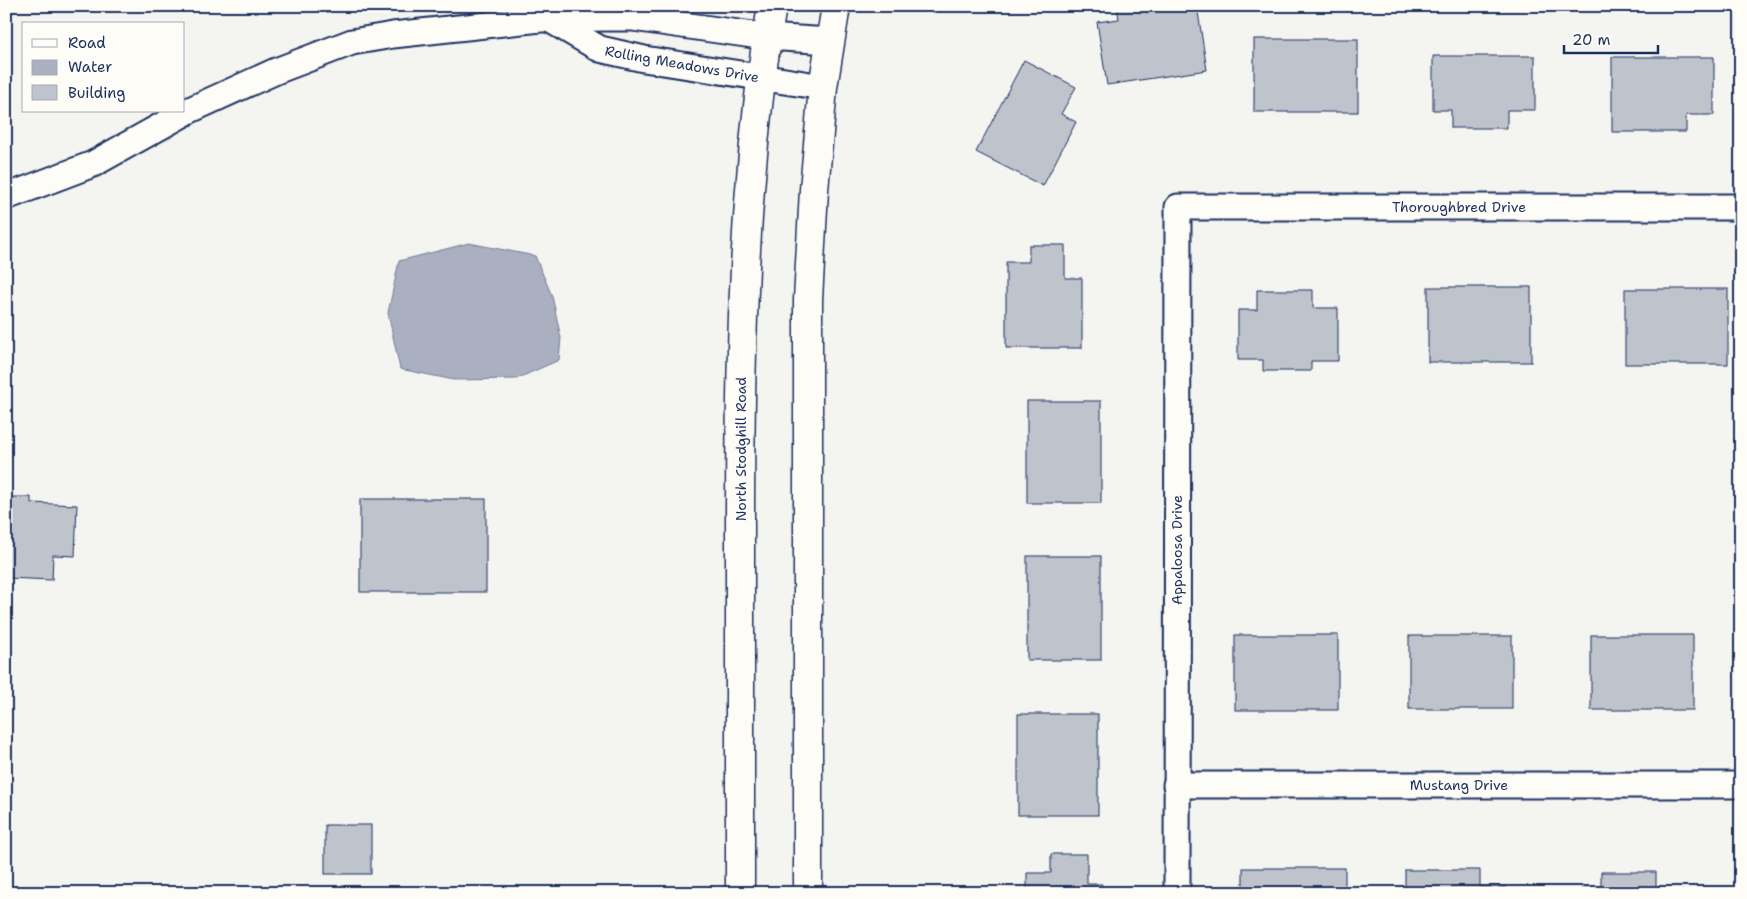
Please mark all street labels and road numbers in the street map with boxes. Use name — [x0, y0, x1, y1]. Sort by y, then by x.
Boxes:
street label: Rolling Meadows Drive — [603, 42, 761, 86]
street label: Thoroughbred Drive — [1392, 198, 1526, 216]
street label: North Stodghill Road — [732, 377, 750, 521]
street label: Appaloosa Drive — [1168, 495, 1186, 605]
street label: Mustang Drive — [1410, 776, 1508, 794]

